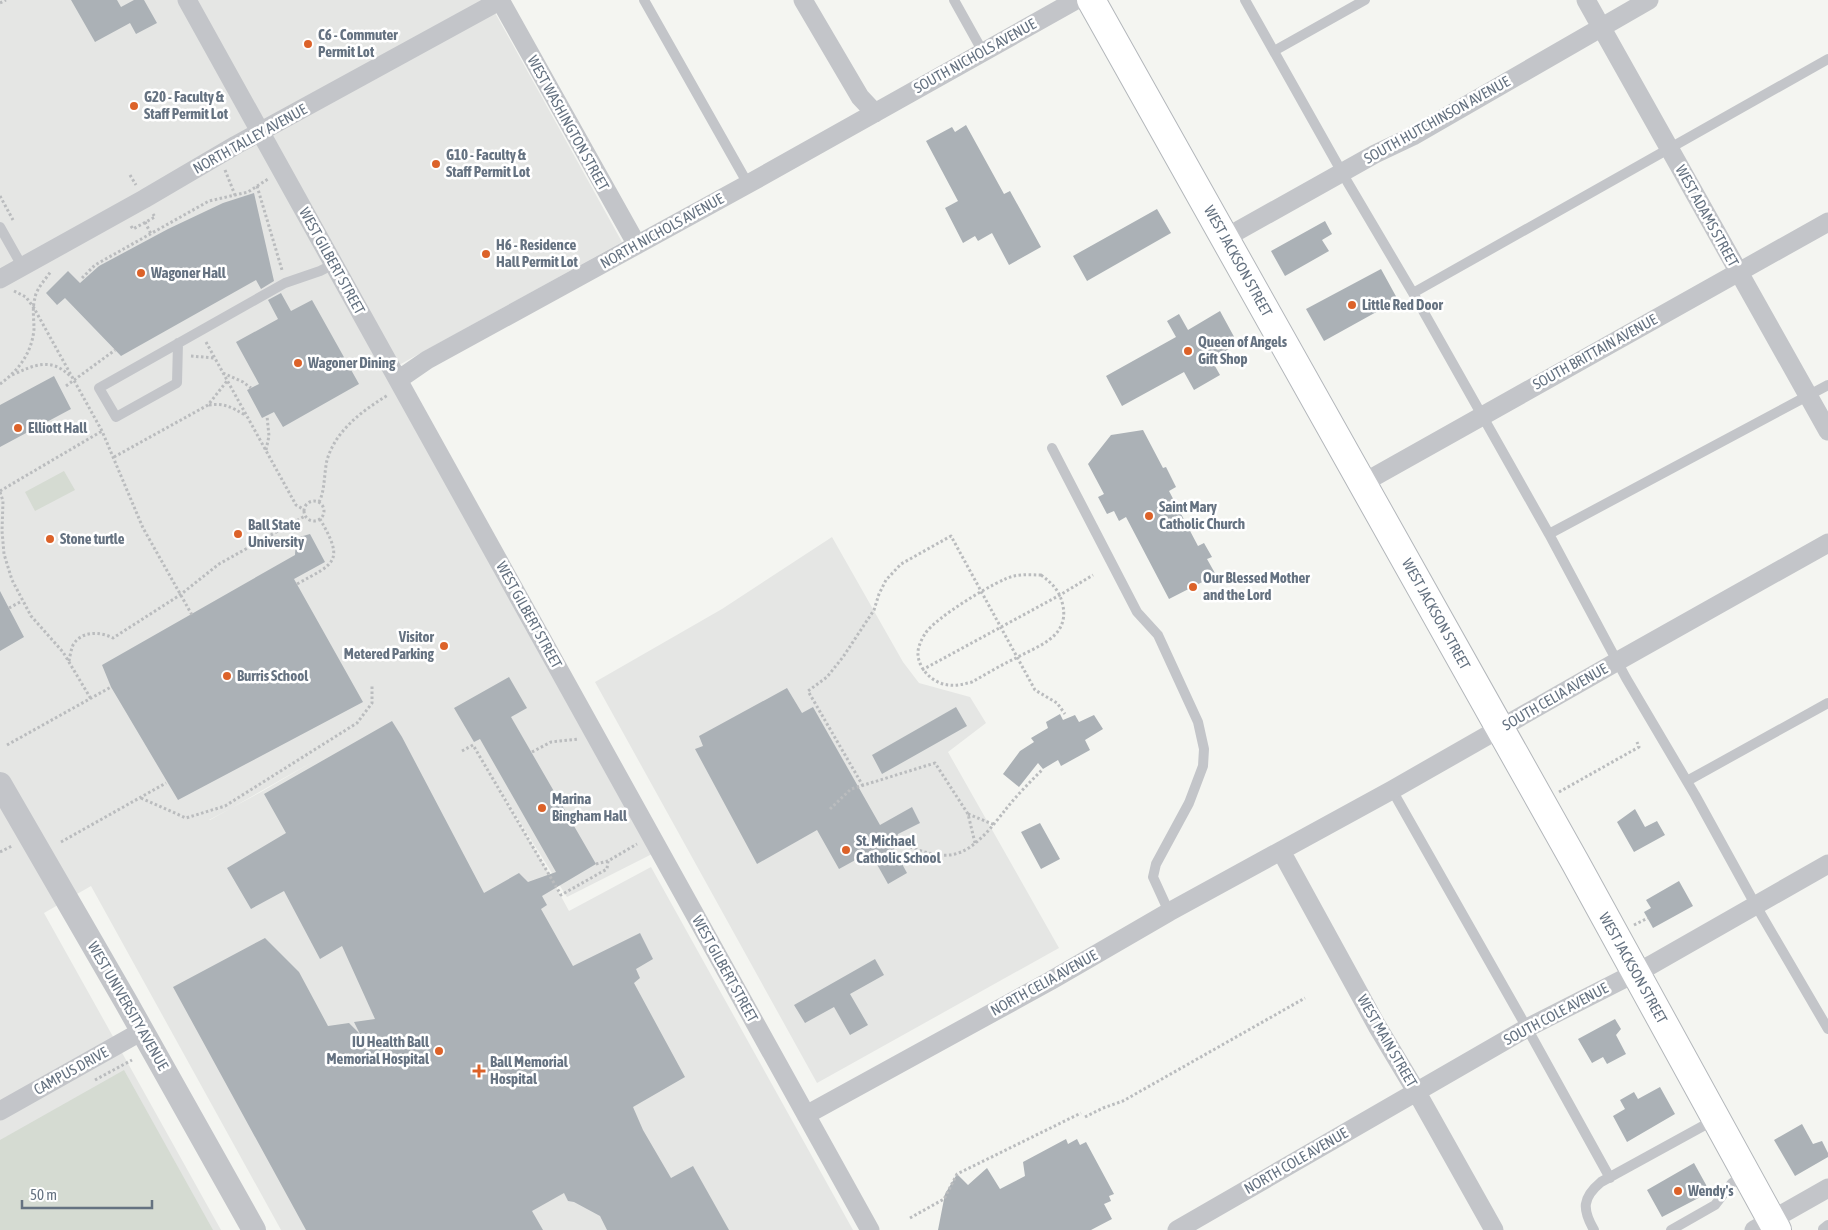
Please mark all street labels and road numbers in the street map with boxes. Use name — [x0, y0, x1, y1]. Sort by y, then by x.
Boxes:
street label: SOUTH NICHOLS AVENUE — [911, 15, 1039, 96]
street label: WEST WASHINGTON STREET — [524, 52, 613, 193]
street label: SOUTH HUTCHINSON AVENUE — [1361, 72, 1513, 167]
street label: NORTH TALLEY AVENUE — [190, 100, 310, 177]
street label: WEST ADAMS STREET — [1672, 162, 1743, 270]
street label: NORTH NICHOLS AVENUE — [597, 189, 727, 272]
street label: WEST JACKSON STREET — [1201, 202, 1276, 320]
street label: WEST GILBERT STREET — [296, 205, 369, 317]
street label: SOUTH BRITTAIN AVENUE — [1530, 310, 1660, 393]
street label: WEST JACKSON STREET — [1399, 555, 1474, 673]
street label: WEST GILBERT STREET — [493, 559, 566, 671]
street label: SOUTH CELIA AVENUE — [1499, 659, 1611, 734]
street label: WEST JACKSON STREET — [1596, 909, 1671, 1027]
street label: WEST GILBERT STREET — [689, 913, 762, 1025]
street label: WEST UNIVERSITY AVENUE — [85, 939, 172, 1073]
street label: NORTH CELIA AVENUE — [987, 946, 1101, 1019]
street label: SOUTH COLE AVENUE — [1501, 979, 1611, 1048]
street label: WEST MAIN STREET — [1354, 991, 1421, 1090]
street label: CAMPUS DRIVE — [31, 1043, 111, 1098]
street label: NORTH COLE AVENUE — [1241, 1124, 1351, 1197]

